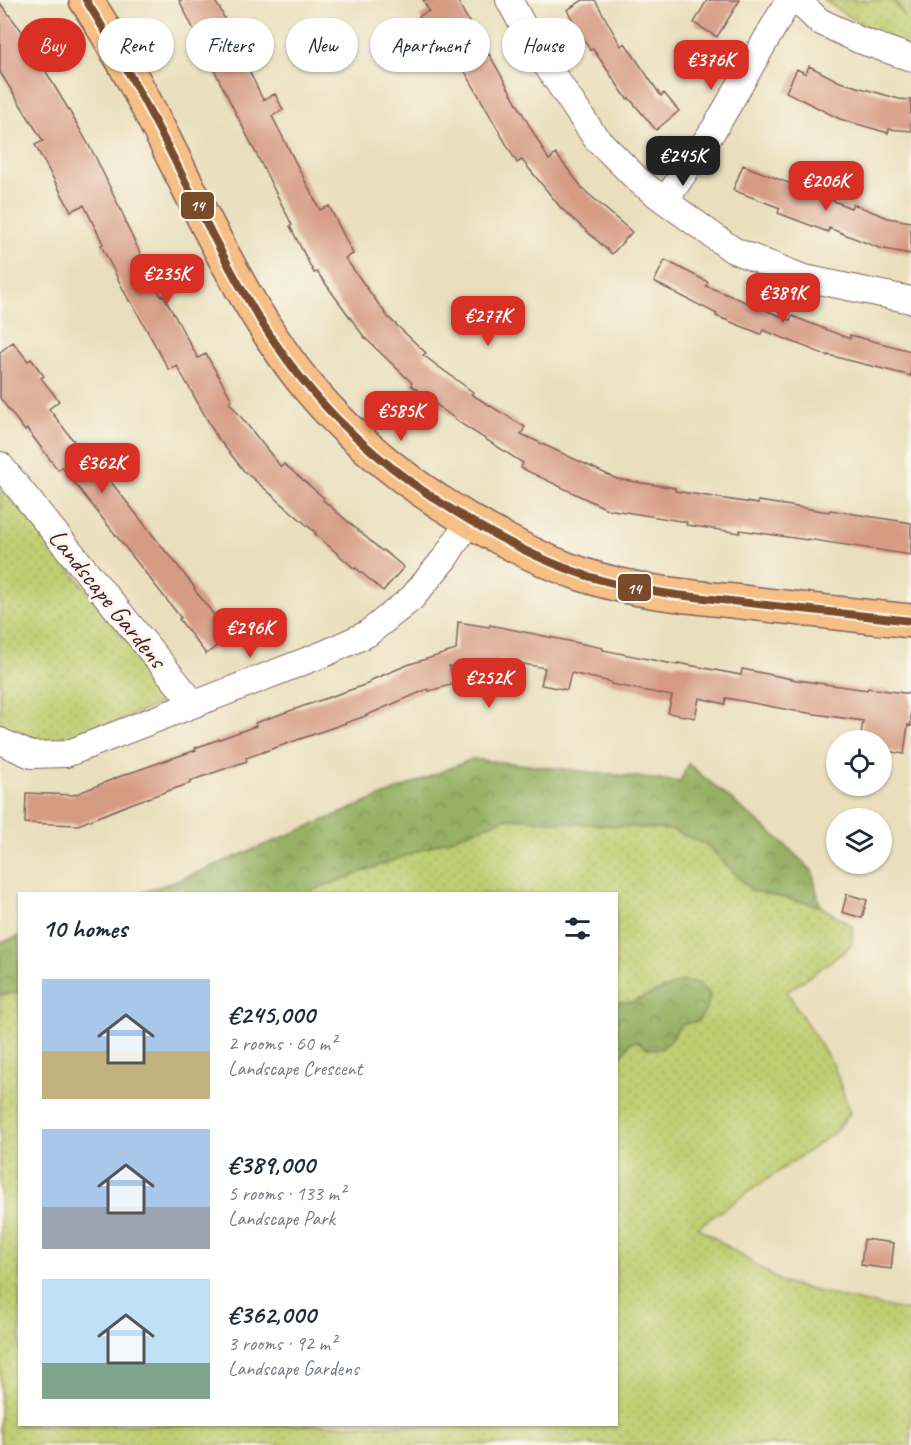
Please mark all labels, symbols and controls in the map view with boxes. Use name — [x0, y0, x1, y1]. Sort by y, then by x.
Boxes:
chip: Buy — [18, 18, 86, 72]
chip: Rent — [98, 18, 174, 72]
chip: Filters — [186, 18, 274, 72]
chip: New — [286, 18, 358, 72]
chip: Apartment — [370, 18, 490, 72]
chip: House — [502, 18, 585, 72]
pin: €376K — [669, 40, 753, 91]
text: €376K — [688, 47, 734, 72]
pin: €245K — [641, 136, 725, 187]
text: €245K — [660, 143, 706, 168]
pin: €206K — [784, 161, 868, 212]
text: €206K — [803, 168, 849, 193]
line badge: 14 — [180, 191, 215, 220]
text: 14 — [190, 196, 206, 216]
pin: €235K — [125, 254, 209, 305]
text: €235K — [144, 261, 190, 286]
pin: €389K — [741, 273, 825, 324]
text: €389K — [760, 280, 806, 305]
pin: €277K — [446, 296, 530, 347]
text: €277K — [465, 303, 511, 328]
pin: €585K — [359, 391, 443, 442]
text: €585K — [378, 398, 424, 423]
pin: €362K — [60, 443, 144, 494]
text: €362K — [79, 450, 125, 475]
street label: Landscape Gardens — [41, 522, 175, 676]
line badge: 14 — [617, 573, 652, 602]
text: 14 — [627, 579, 643, 599]
pin: €296K — [208, 608, 292, 659]
text: €296K — [227, 615, 273, 640]
pin: €252K — [447, 658, 531, 709]
text: €252K — [466, 665, 512, 690]
map controls — [826, 730, 892, 874]
button: locate — [826, 730, 892, 796]
button: layers — [826, 808, 892, 874]
text: 10 homes — [42, 912, 127, 945]
icon: filters — [561, 912, 594, 945]
text: €245,000 — [228, 998, 315, 1031]
icon: home — [90, 1003, 162, 1075]
text: 2 rooms · 60 m² — [228, 1031, 336, 1056]
text: Landscape Crescent — [228, 1056, 362, 1081]
text: €389,000 — [228, 1148, 315, 1181]
icon: home — [90, 1153, 162, 1225]
text: 5 rooms · 133 m² — [228, 1181, 345, 1206]
text: Landscape Park — [228, 1206, 335, 1231]
text: €362,000 — [228, 1298, 316, 1331]
icon: home — [90, 1303, 162, 1375]
text: 3 rooms · 92 m² — [228, 1331, 336, 1356]
text: Landscape Gardens — [228, 1356, 359, 1381]

